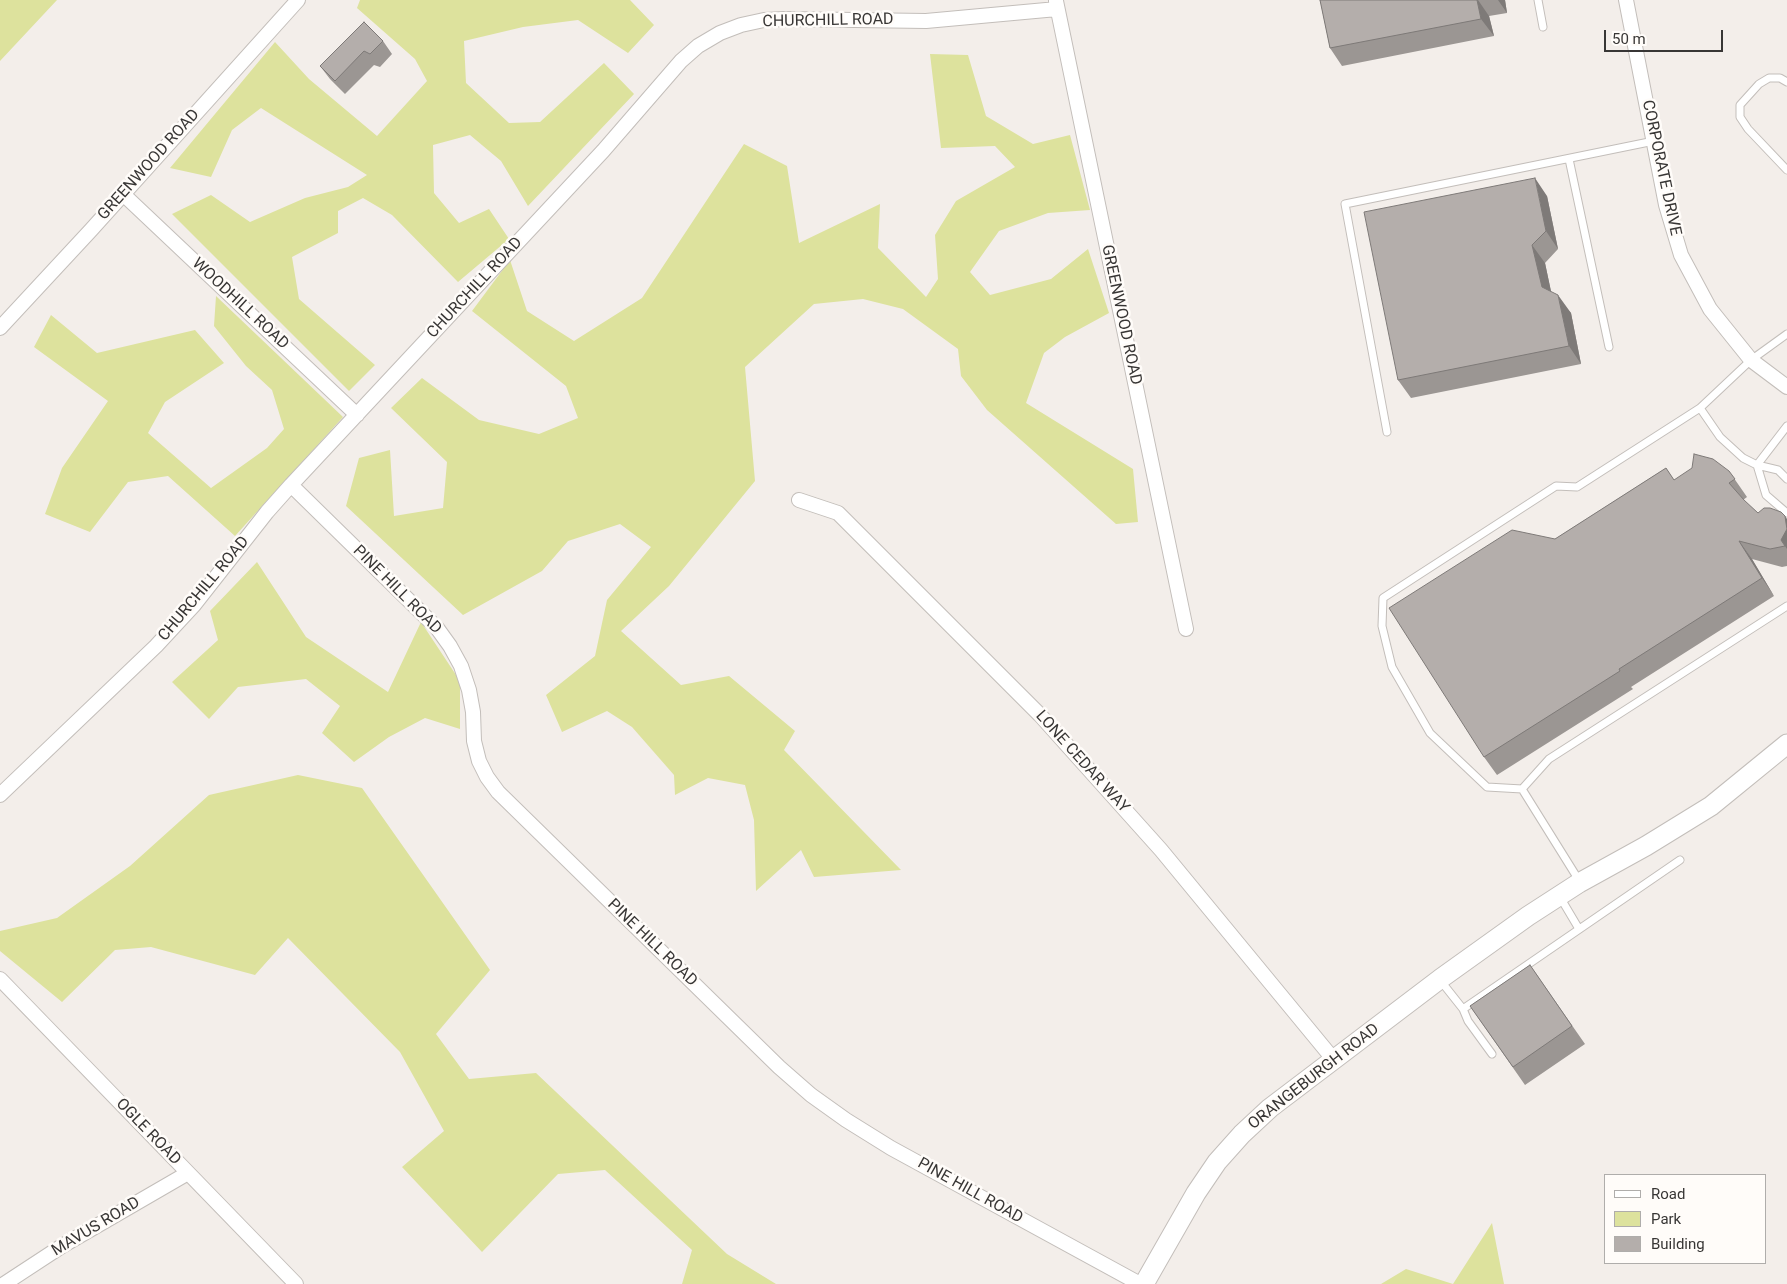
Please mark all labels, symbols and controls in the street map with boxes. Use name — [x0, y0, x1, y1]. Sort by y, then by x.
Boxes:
street label: CHURCHILL ROAD — [762, 10, 894, 32]
scale bar — [1607, 20, 1726, 52]
text: 50 m — [1612, 30, 1646, 48]
street label: CORPORATE DRIVE — [1637, 98, 1685, 238]
street label: GREENWOOD ROAD — [94, 106, 204, 224]
street label: CHURCHILL ROAD — [423, 234, 527, 342]
street label: GREENWOOD ROAD — [1097, 243, 1145, 387]
street label: WOODHILL ROAD — [188, 254, 292, 354]
street label: CHURCHILL ROAD — [155, 533, 253, 645]
street label: PINE HILL ROAD — [349, 542, 445, 638]
street label: LONE CEDAR WAY — [1031, 707, 1133, 817]
street label: PINE HILL ROAD — [603, 895, 701, 991]
street label: ORANGEBURGH ROAD — [1245, 1020, 1383, 1134]
street label: OGLE ROAD — [111, 1095, 185, 1169]
street label: PINE HILL ROAD — [914, 1154, 1026, 1228]
legend — [1604, 1174, 1767, 1264]
text: Road — [1651, 1185, 1685, 1203]
street label: MAVUS ROAD — [48, 1193, 144, 1261]
text: Park — [1651, 1210, 1681, 1228]
text: Building — [1651, 1235, 1705, 1253]

